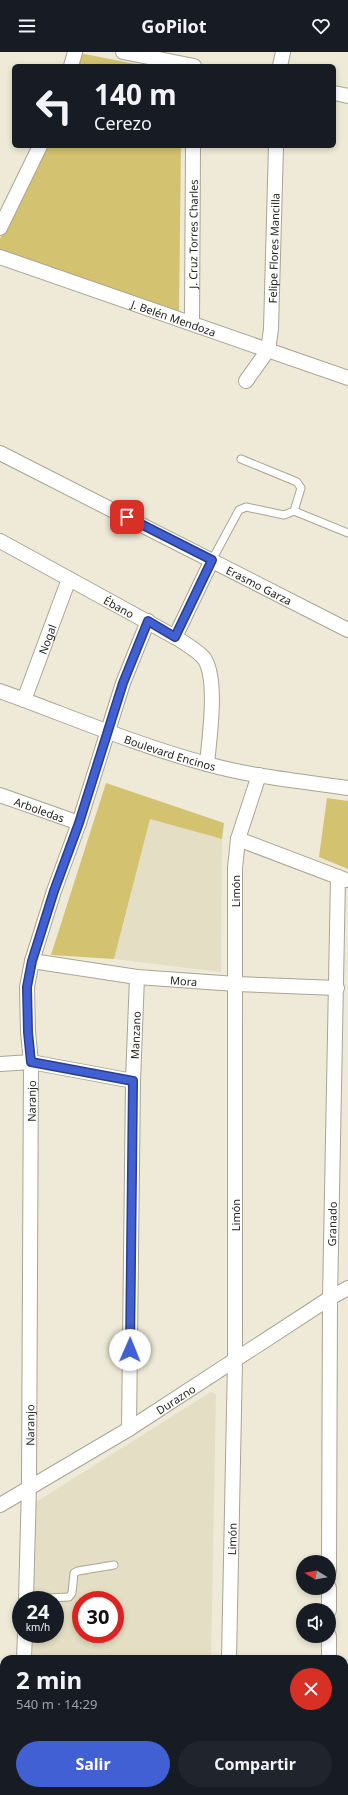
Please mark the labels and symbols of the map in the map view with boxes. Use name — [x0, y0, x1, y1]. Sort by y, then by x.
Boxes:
street label: J. Cruz Torres Charles — [185, 179, 200, 290]
street label: Felipe Flores Mancilla — [264, 193, 282, 304]
street label: J. Belén Mendoza — [129, 295, 218, 339]
pin — [110, 500, 144, 534]
street label: Erasmo Garza — [224, 562, 295, 608]
street label: Ébano — [101, 592, 137, 621]
street label: Nogal — [34, 622, 59, 656]
street label: Boulevard Encinos — [122, 731, 218, 774]
street label: Arboledas — [12, 793, 67, 825]
street label: Limón — [228, 875, 243, 907]
street label: Mora — [170, 972, 198, 989]
street label: Manzano — [126, 1011, 143, 1059]
street label: Naranjo — [23, 1080, 38, 1122]
street label: Limón — [228, 1199, 243, 1231]
street label: Granado — [323, 1201, 339, 1247]
position arrow — [109, 1329, 151, 1371]
street label: Durazno — [153, 1380, 198, 1417]
street label: Naranjo — [22, 1404, 37, 1446]
street label: Limón — [224, 1523, 239, 1555]
north arrow — [296, 1555, 336, 1595]
speed limit sign: 30 — [72, 1591, 124, 1643]

